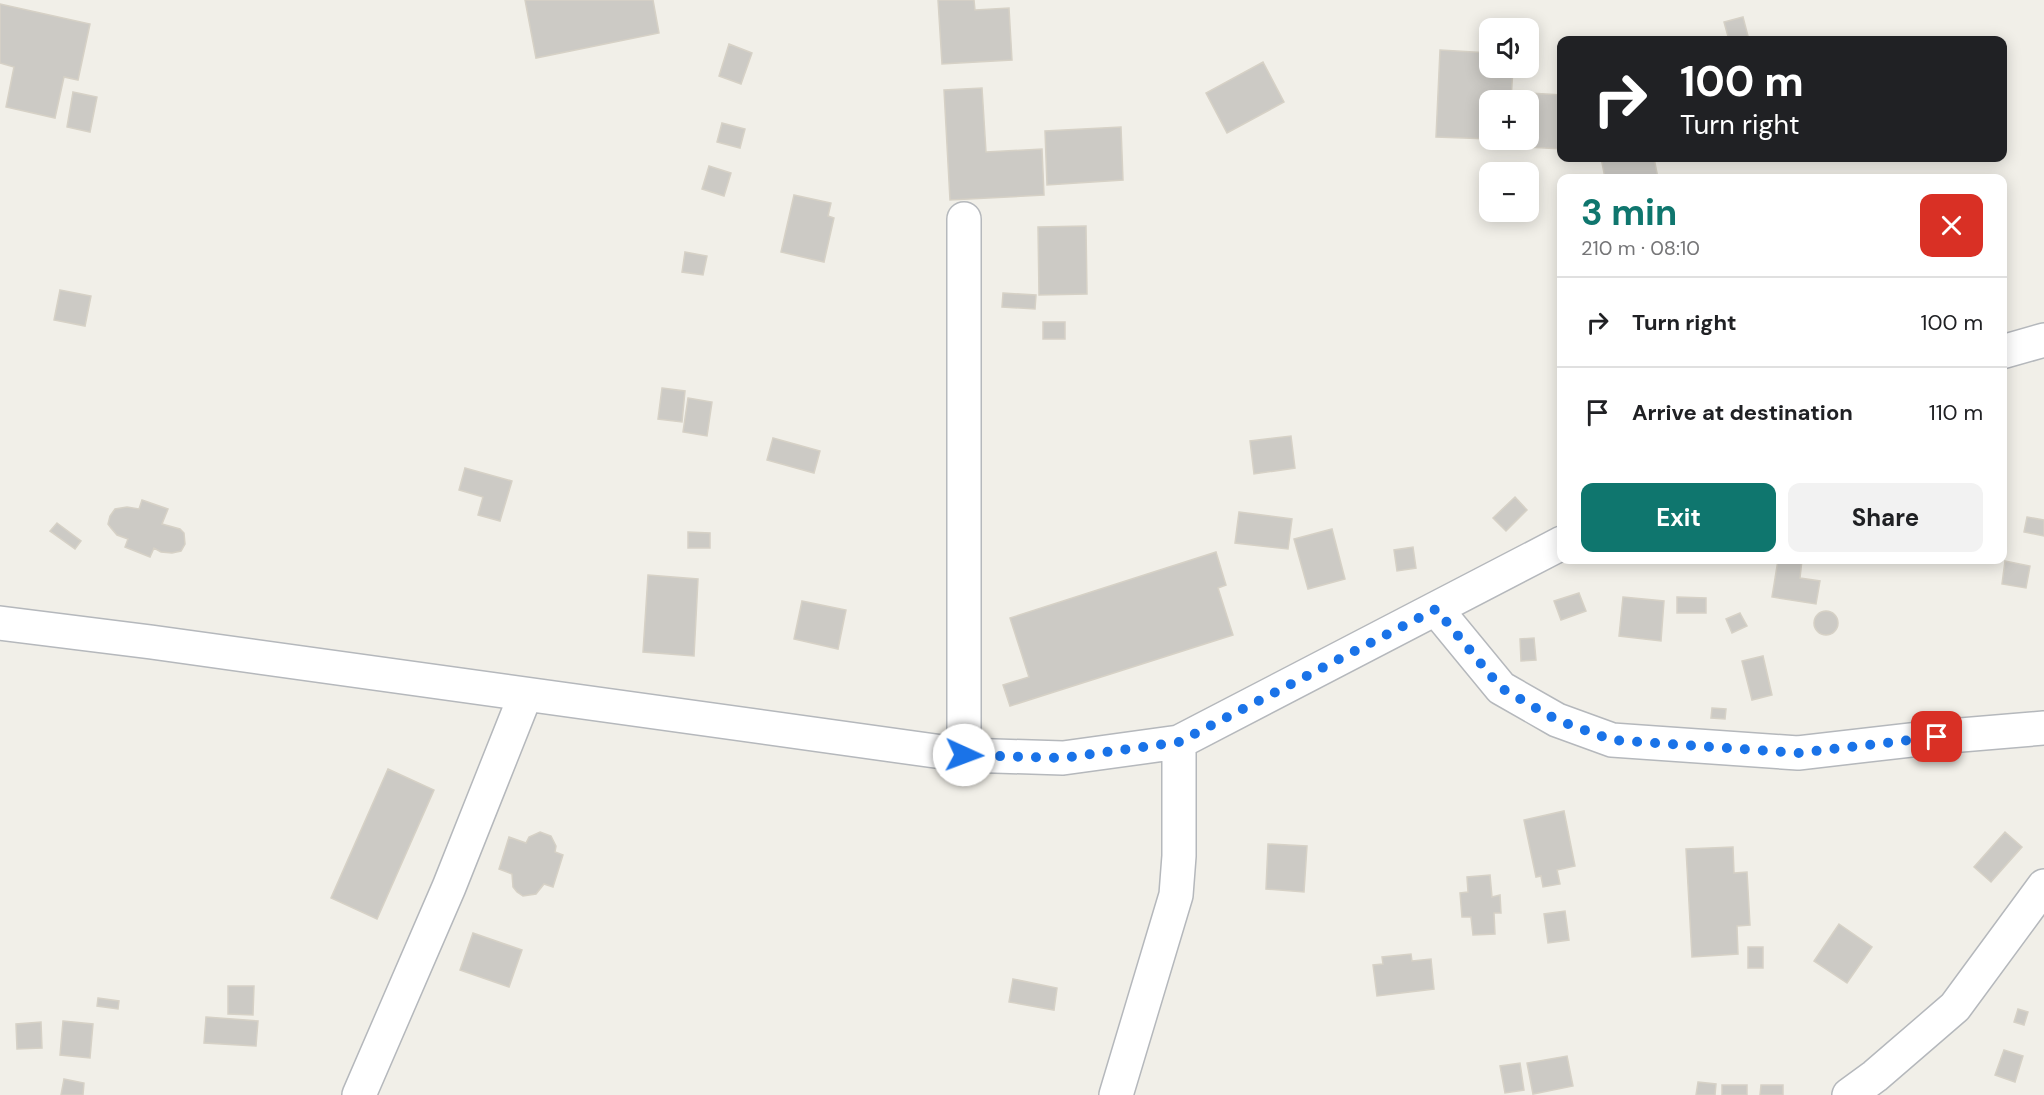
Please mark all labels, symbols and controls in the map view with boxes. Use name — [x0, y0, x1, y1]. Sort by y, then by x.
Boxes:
map controls — [1479, 18, 1539, 222]
button: sound — [1479, 18, 1539, 78]
text: 100 m — [1680, 54, 1804, 109]
icon: right — [1581, 60, 1659, 138]
button: + — [1479, 90, 1539, 150]
text: Turn right — [1680, 107, 1800, 142]
button: − — [1479, 162, 1539, 222]
text: 3 min — [1581, 189, 1677, 236]
button: close — [1920, 194, 1983, 257]
text: 210 m · 08:10 — [1581, 235, 1700, 261]
icon: right — [1581, 306, 1614, 339]
text: Turn right — [1632, 308, 1737, 337]
text: 100 m — [1921, 308, 1983, 337]
icon: arrive — [1581, 396, 1614, 429]
text: Arrive at destination — [1632, 398, 1853, 427]
text: 110 m — [1929, 398, 1983, 427]
button: Exit — [1581, 483, 1776, 552]
button: Share — [1788, 483, 1983, 552]
pin — [1911, 711, 1962, 762]
icon: arrive — [1920, 720, 1953, 753]
position arrow — [932, 723, 996, 787]

